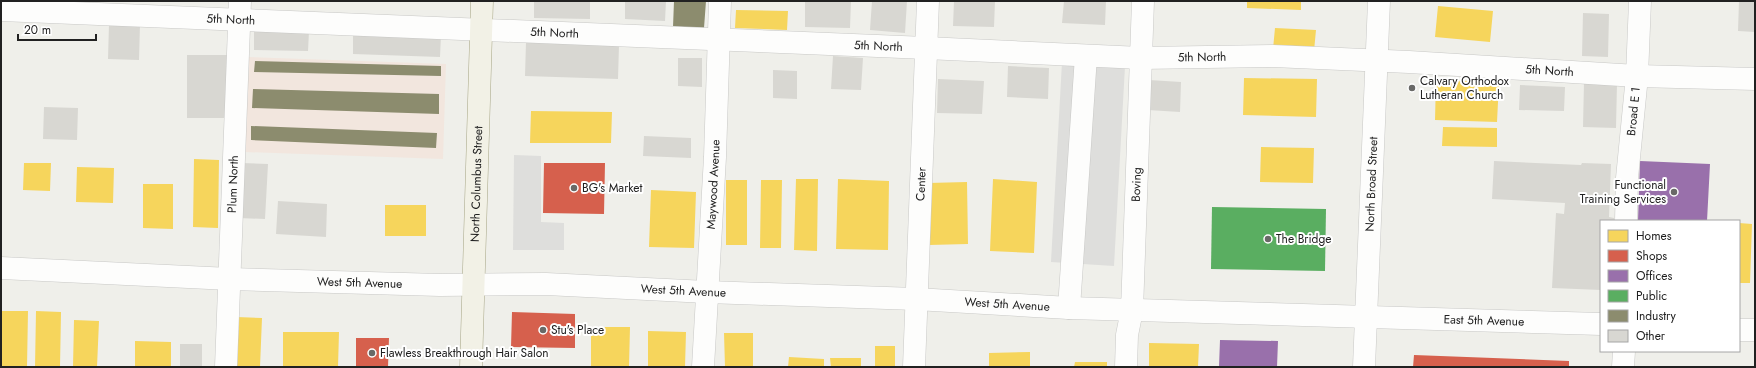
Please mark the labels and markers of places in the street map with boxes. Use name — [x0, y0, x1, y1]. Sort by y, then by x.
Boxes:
place label: Calvary Orthodox Lutheran Church — [1420, 72, 1510, 104]
marker: Calvary Orthodox Lutheran Church — [1407, 83, 1417, 93]
place label: Functional Training Services — [1580, 176, 1666, 208]
place label: BG's Market — [582, 179, 643, 197]
marker: BG's Market — [569, 183, 579, 193]
marker: Functional Training Services — [1669, 187, 1679, 197]
place label: The Bridge — [1276, 230, 1331, 248]
marker: The Bridge — [1263, 234, 1273, 244]
place label: Stu's Place — [551, 321, 604, 339]
marker: Stu's Place — [538, 325, 548, 335]
place label: Flawless Breakthrough Hair Salon — [380, 344, 549, 362]
marker: Flawless Breakthrough Hair Salon — [367, 348, 377, 358]

